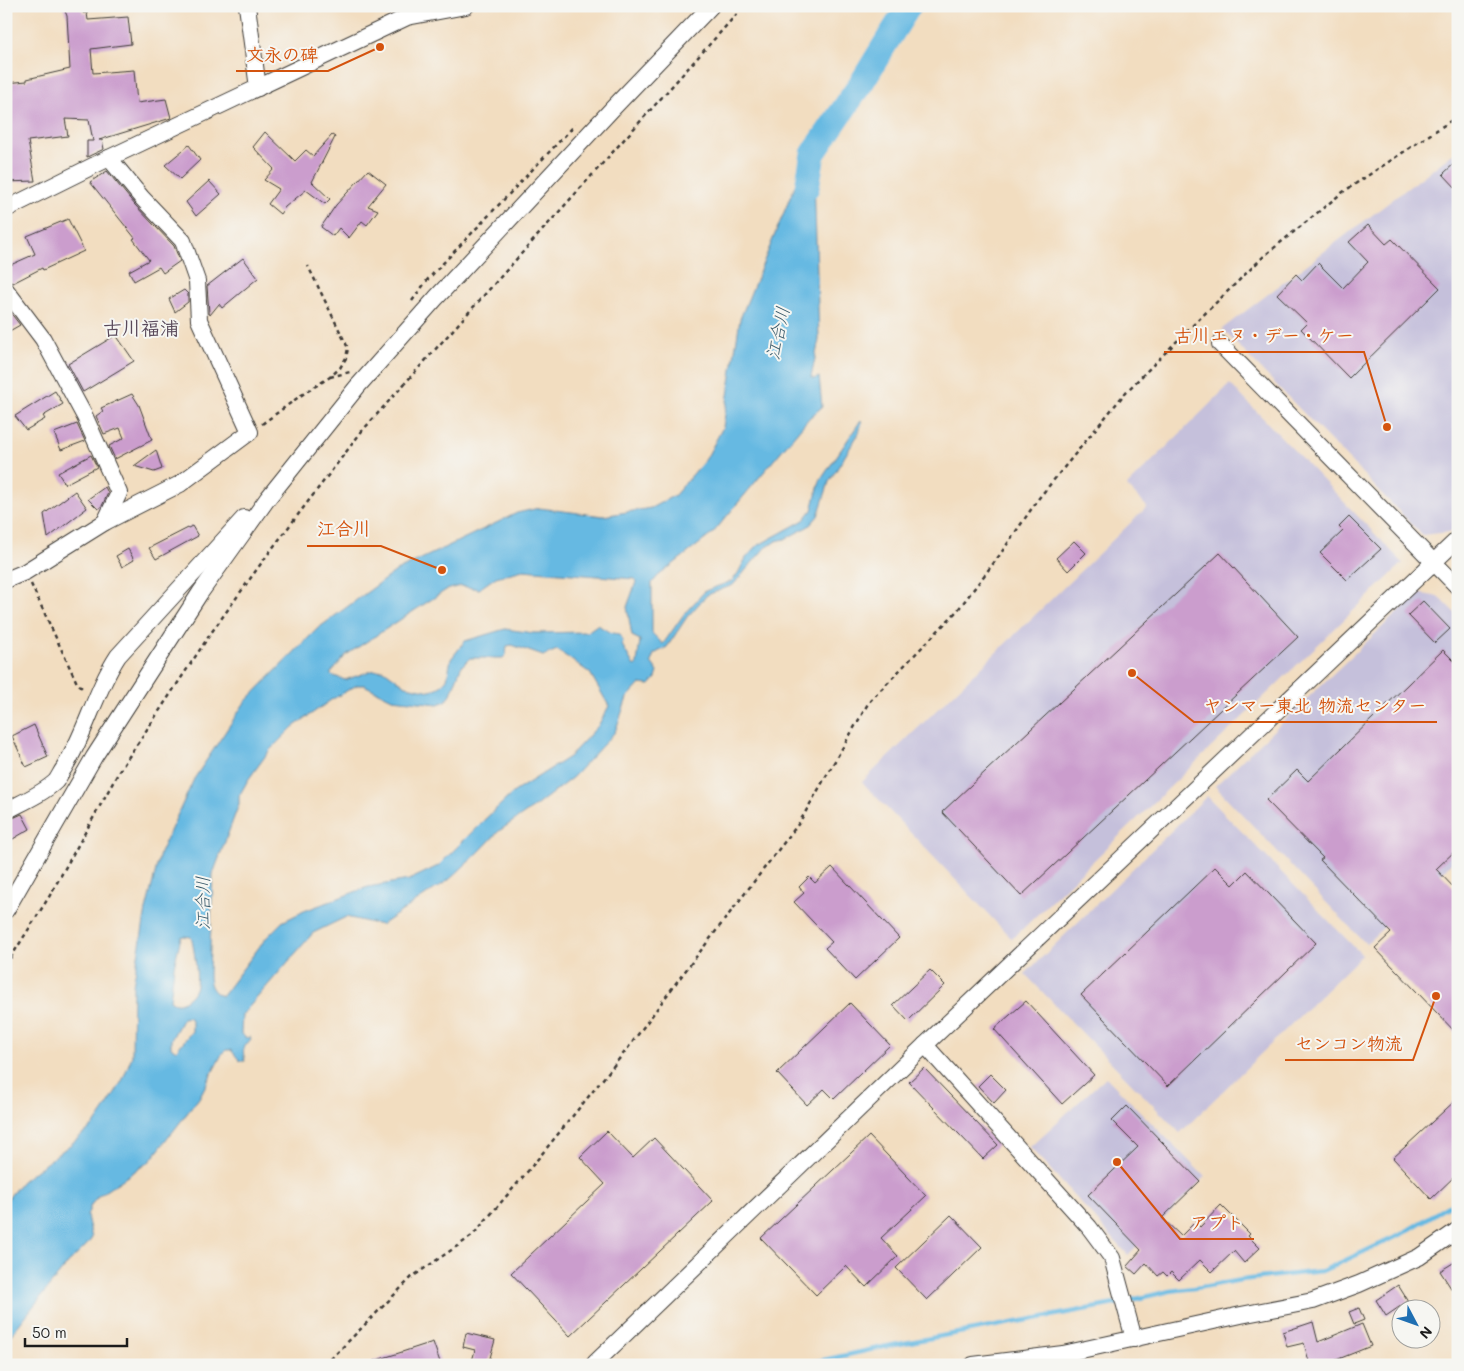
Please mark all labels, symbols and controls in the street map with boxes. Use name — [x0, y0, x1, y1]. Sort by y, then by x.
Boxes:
callout: 文永の碑 — [236, 38, 328, 71]
text: 文永の碑 — [246, 42, 318, 66]
water label: 江合川 — [760, 304, 794, 362]
district label: 古川福浦 — [103, 315, 179, 340]
callout: 古川エヌ・デー・ケー — [1164, 319, 1364, 352]
text: 古川エヌ・デー・ケー — [1174, 323, 1354, 347]
callout: 江合川 — [307, 513, 381, 546]
text: 江合川 — [317, 516, 371, 540]
callout: ヤンマー東北 物流センター — [1194, 689, 1437, 722]
text: ヤンマー東北 物流センター — [1204, 693, 1426, 717]
water label: 江合川 — [190, 876, 214, 930]
callout: センコン物流 — [1285, 1027, 1413, 1060]
text: センコン物流 — [1295, 1031, 1403, 1055]
callout: アプト — [1180, 1206, 1254, 1239]
text: アプト — [1190, 1210, 1244, 1234]
north arrow — [1392, 1298, 1442, 1348]
scale bar — [25, 1316, 128, 1348]
text: 50 m — [32, 1322, 67, 1342]
text: N — [1416, 1323, 1437, 1343]

